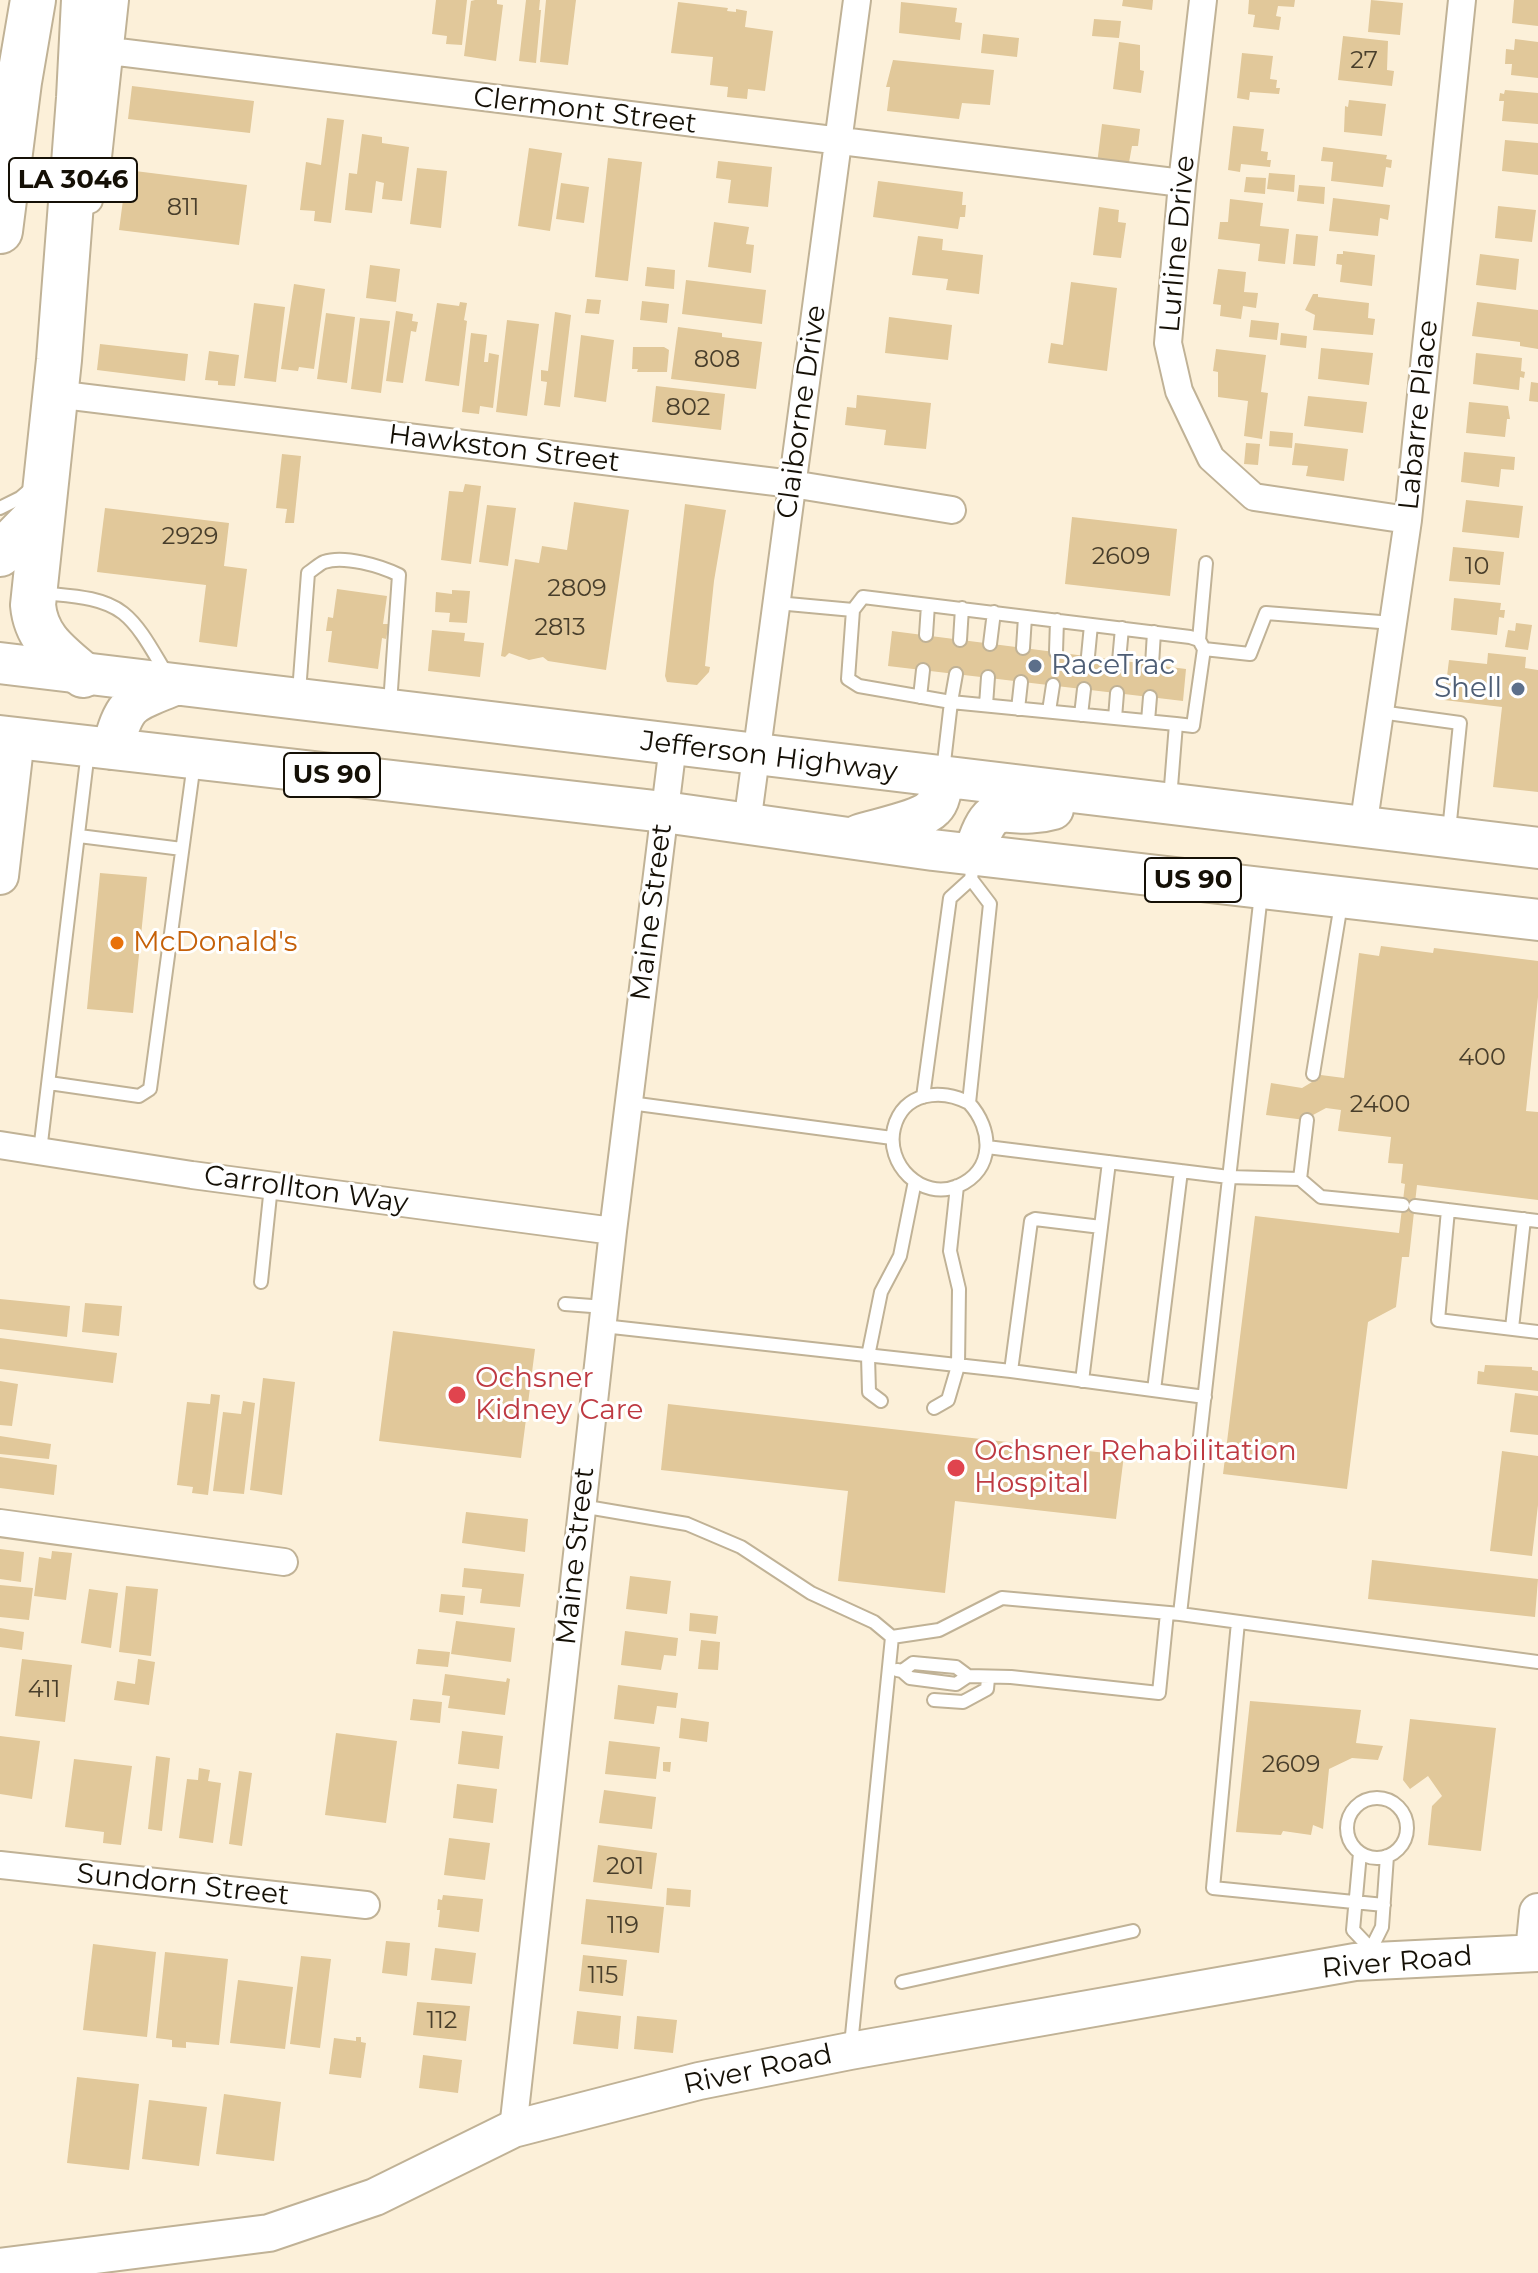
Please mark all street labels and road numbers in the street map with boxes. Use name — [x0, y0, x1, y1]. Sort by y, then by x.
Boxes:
street label: Clermont Street — [471, 81, 699, 141]
street label: Lurline Drive — [1154, 154, 1202, 334]
road number: LA 3046 — [9, 158, 137, 202]
street label: Claiborne Drive — [770, 303, 834, 521]
street label: Labarre Place — [1392, 318, 1446, 512]
street label: Hawkston Street — [386, 418, 622, 480]
street label: Jefferson Highway — [639, 725, 899, 789]
road number: US 90 — [284, 753, 380, 797]
street label: Maine Street — [624, 821, 680, 1003]
road number: US 90 — [1145, 858, 1241, 902]
street label: Carrollton Way — [202, 1159, 410, 1221]
street label: Maine Street — [550, 1465, 602, 1647]
street label: Sundorn Street — [75, 1857, 291, 1913]
street label: River Road — [1320, 1940, 1474, 1986]
street label: River Road — [681, 2038, 835, 2102]

